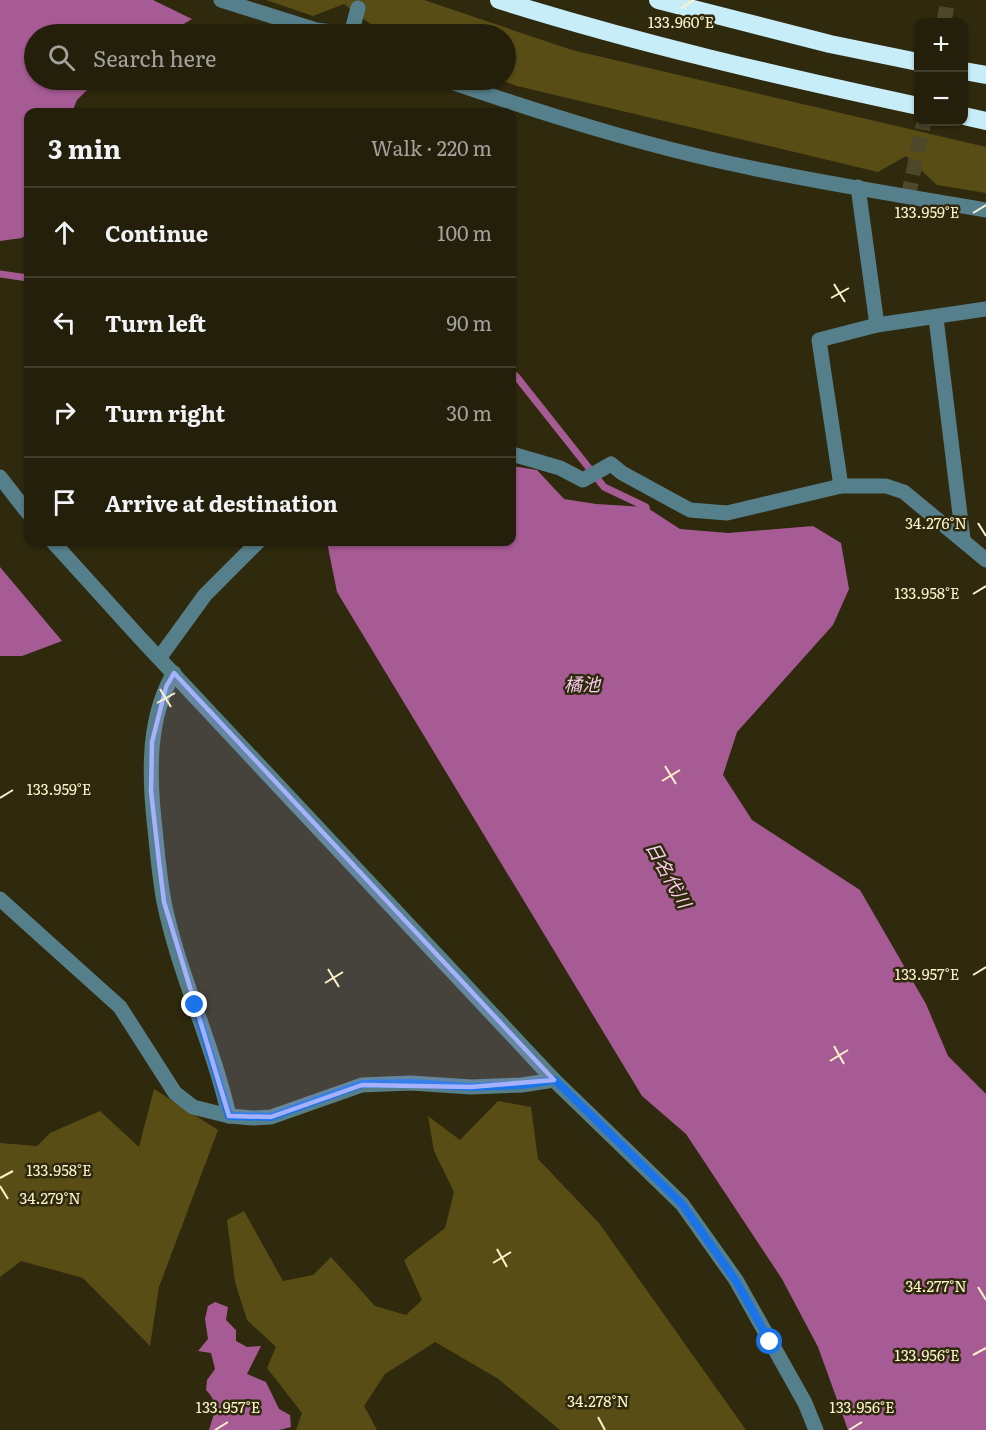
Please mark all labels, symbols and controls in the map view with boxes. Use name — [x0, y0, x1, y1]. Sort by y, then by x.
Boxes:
text: 133.960°E — [648, 10, 714, 33]
map controls — [914, 18, 968, 126]
button: + — [914, 18, 968, 72]
search box — [24, 24, 516, 90]
icon: search — [45, 41, 78, 74]
text: Search here — [93, 41, 216, 74]
button: − — [914, 72, 968, 126]
text: 3 min — [48, 128, 121, 167]
text: Walk · 220 m — [371, 132, 492, 162]
text: 133.959°E — [895, 200, 959, 223]
icon: ahead — [48, 216, 81, 249]
text: Continue — [105, 216, 208, 249]
text: 100 m — [437, 217, 492, 247]
icon: left — [48, 306, 81, 339]
text: Turn left — [105, 306, 206, 339]
text: 90 m — [447, 307, 492, 337]
icon: right — [48, 396, 81, 429]
text: Turn right — [105, 396, 225, 429]
text: 30 m — [446, 397, 492, 427]
icon: arrive — [48, 486, 81, 519]
text: Arrive at destination — [105, 486, 338, 519]
text: 34.276°N — [905, 511, 967, 534]
text: 133.958°E — [894, 581, 960, 604]
water label: 橘池 — [564, 670, 602, 697]
text: 133.959°E — [27, 777, 91, 800]
water label: 日名代川 — [640, 836, 700, 914]
text: 133.957°E — [895, 962, 959, 985]
route end — [181, 991, 207, 1017]
text: 133.958°E — [26, 1158, 92, 1181]
text: 34.279°N — [19, 1186, 81, 1209]
text: 34.277°N — [905, 1274, 967, 1297]
route start — [756, 1328, 782, 1354]
text: 133.956°E — [895, 1343, 959, 1366]
text: 34.278°N — [567, 1389, 629, 1412]
text: 133.957°E — [196, 1395, 260, 1418]
text: 133.956°E — [830, 1395, 894, 1418]

